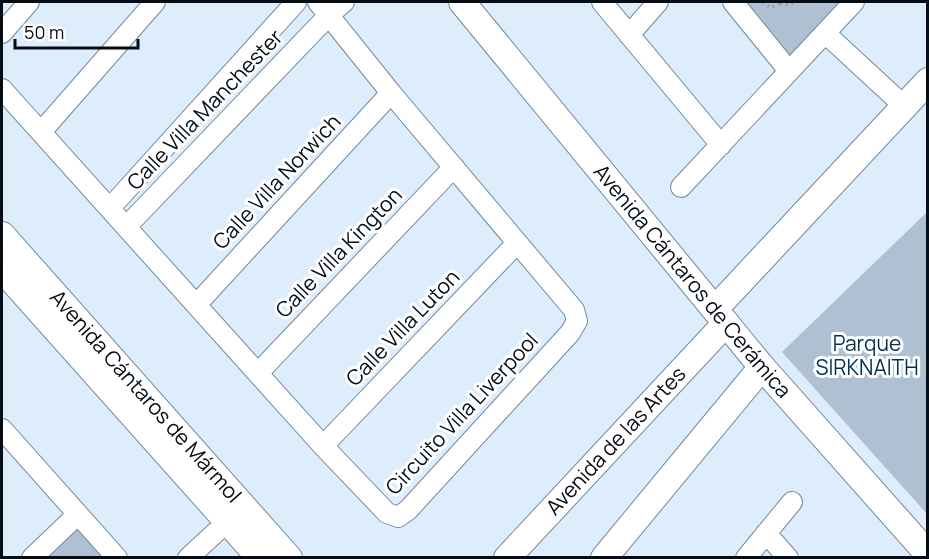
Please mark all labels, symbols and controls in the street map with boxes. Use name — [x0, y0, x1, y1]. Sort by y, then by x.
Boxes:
scale bar — [15, 12, 138, 50]
text: 50 m — [24, 20, 64, 44]
street label: Calle Villa Manchester — [120, 23, 289, 196]
street label: Calle Villa Norwich — [206, 108, 346, 255]
street label: Avenida Cántaros de Cerámica — [588, 158, 798, 404]
street label: Calle Villa Kington — [269, 181, 408, 324]
street label: Calle Villa Luton — [339, 263, 465, 392]
street label: Avenida Cántaros de Mármol — [44, 284, 248, 508]
street label: Circuito Villa Liverpool — [379, 326, 544, 500]
park label: Parque SIRKNAITH — [815, 329, 919, 381]
street label: Avenida de las Artes — [539, 360, 692, 521]

